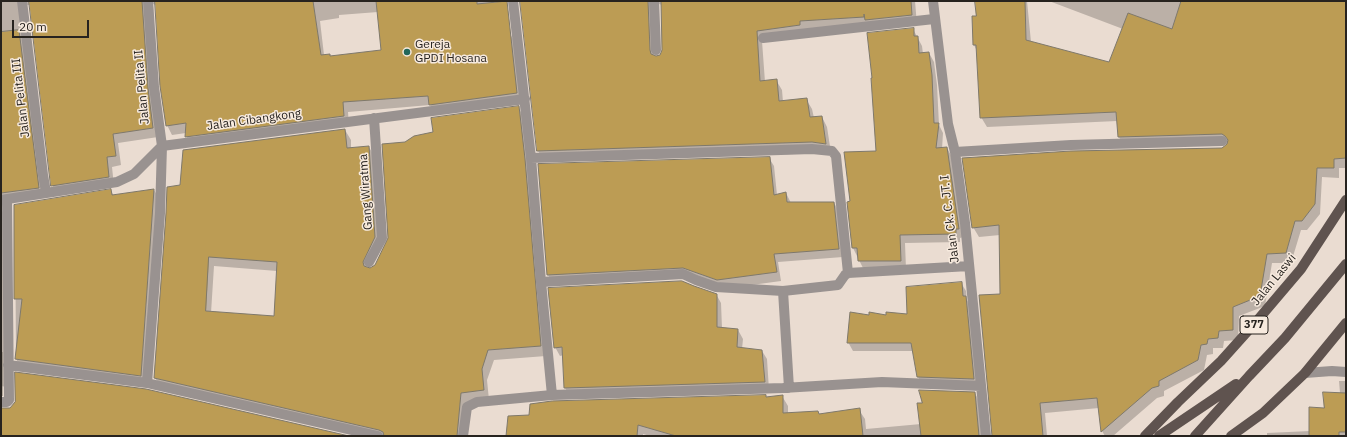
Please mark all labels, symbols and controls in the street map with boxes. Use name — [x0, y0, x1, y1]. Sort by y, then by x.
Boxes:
scale bar — [14, 12, 91, 38]
text: 20 m — [19, 19, 47, 34]
place label: Gereja GPDI Hosana — [415, 38, 487, 66]
marker: Gereja GPDI Hosana — [402, 47, 412, 57]
street label: Jalan Pelita II — [132, 49, 152, 125]
street label: Jalan Pelita III — [9, 58, 33, 138]
street label: Jalan Cibangkong — [206, 106, 302, 134]
street label: Gang Wiratma — [356, 153, 376, 231]
street label: Jalan Ck. C. JT. I — [937, 174, 963, 264]
street label: Jalan Laswi — [1249, 251, 1299, 309]
road number: 377 — [1240, 316, 1268, 334]

